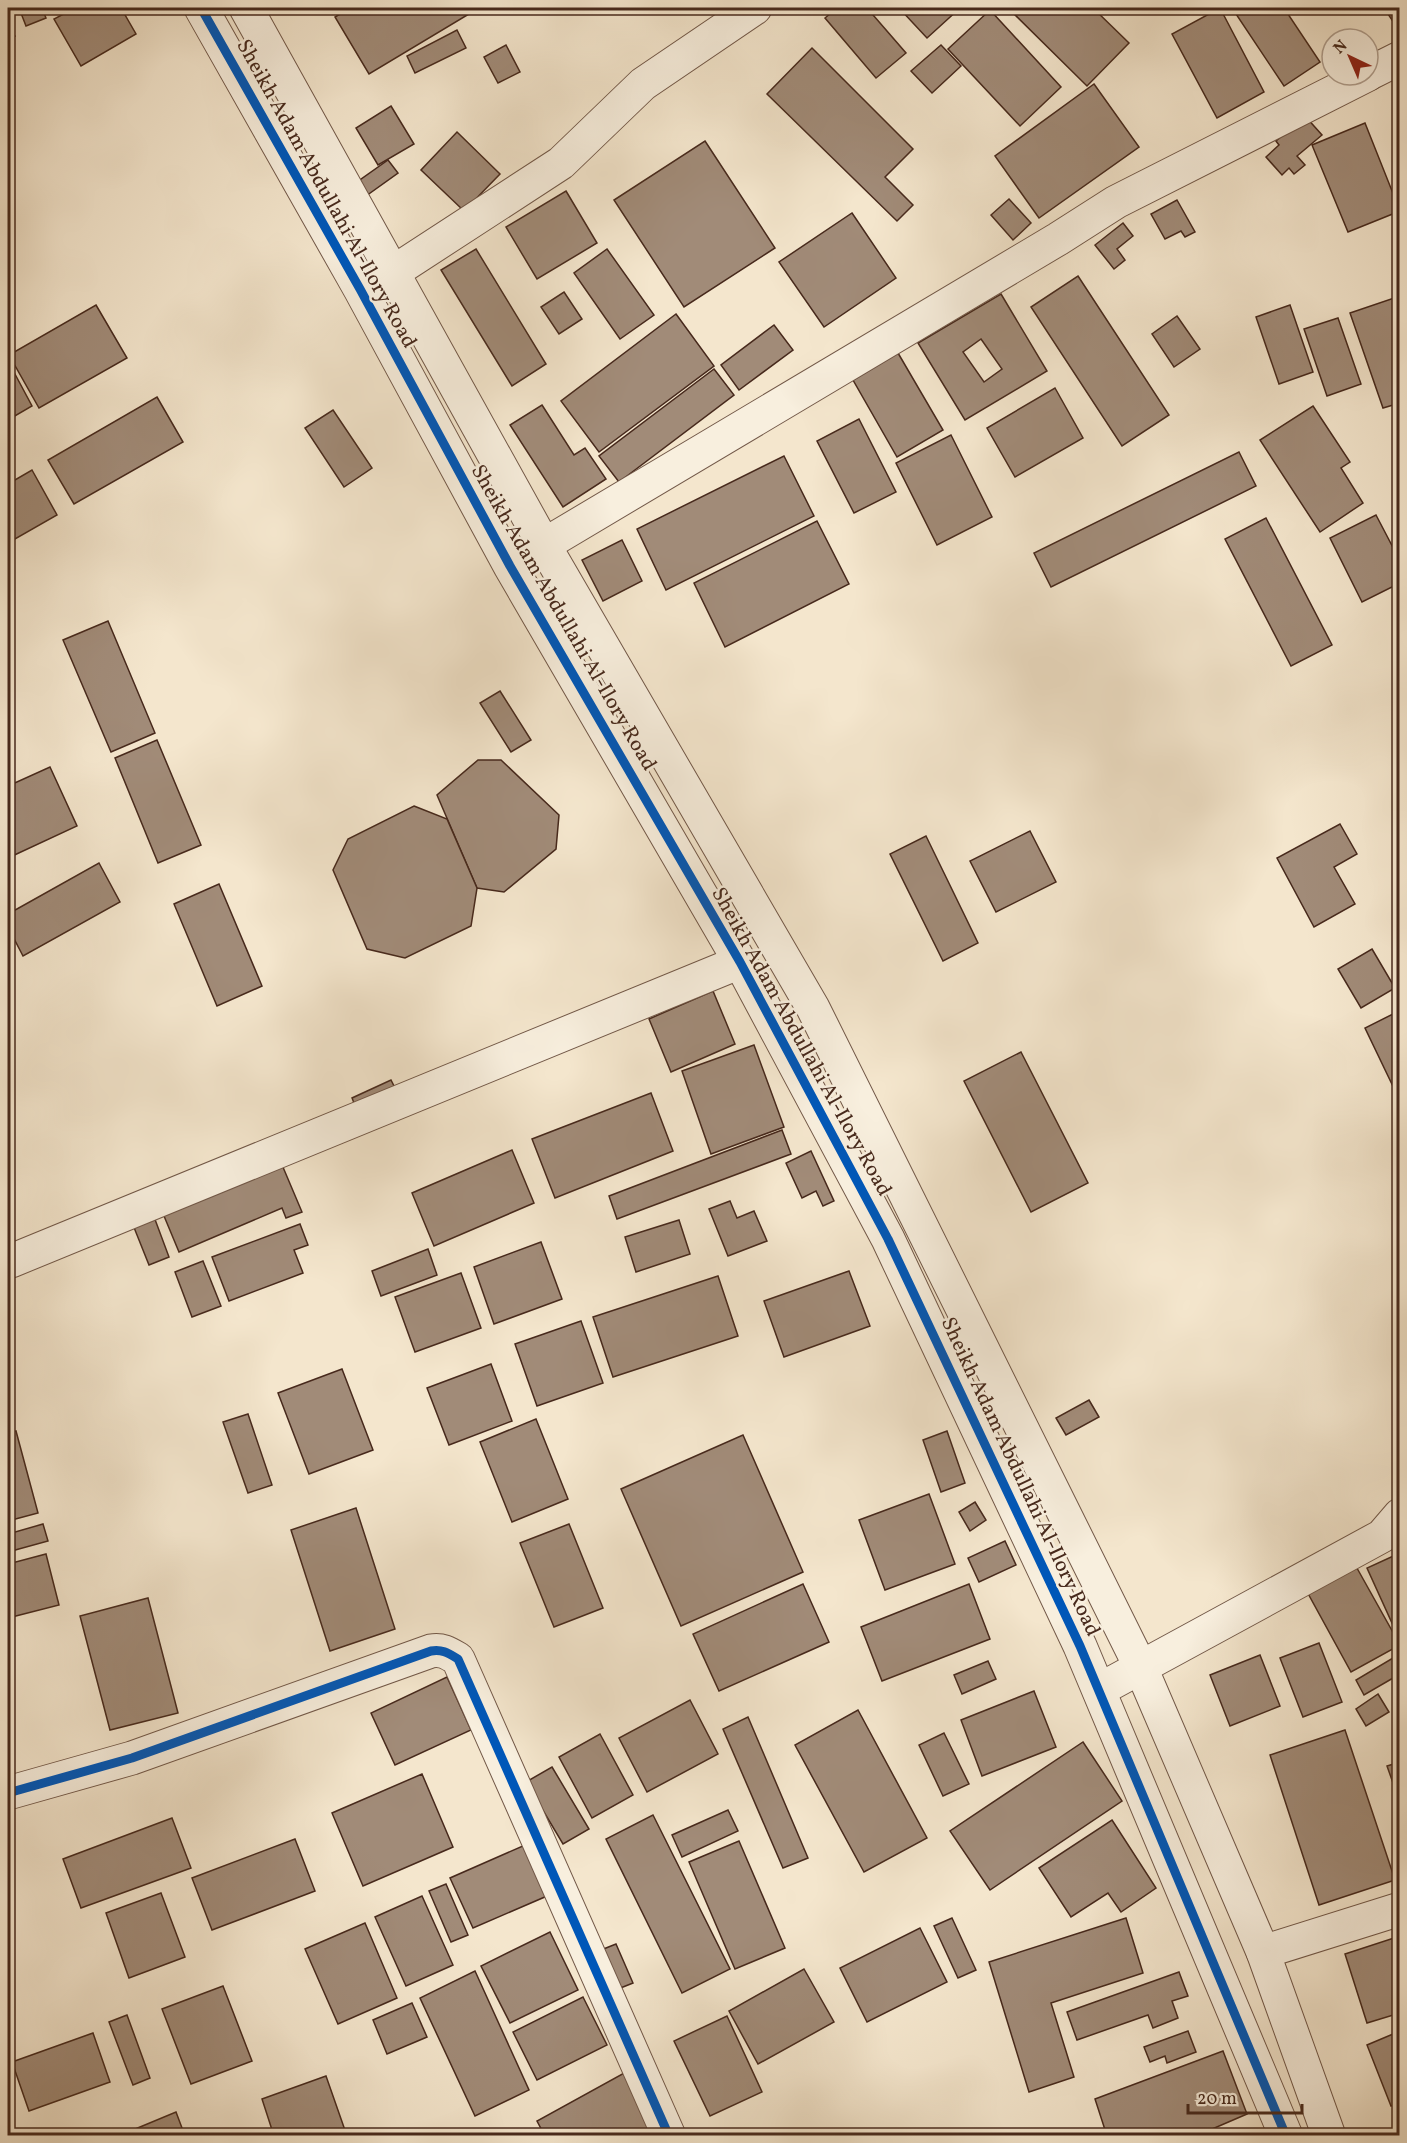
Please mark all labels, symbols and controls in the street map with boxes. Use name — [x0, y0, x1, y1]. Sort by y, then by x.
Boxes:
north arrow — [1320, 27, 1380, 87]
street label: Sheikh Adam Abdullahi Al-Ilory Road — [229, 34, 423, 354]
text: N — [1329, 35, 1353, 60]
street label: Sheikh Adam Abdullahi Al-Ilory Road — [463, 460, 663, 776]
street label: Sheikh Adam Abdullahi Al-Ilory Road — [704, 882, 898, 1202]
street label: Sheikh Adam Abdullahi Al-Ilory Road — [933, 1313, 1107, 1641]
scale bar — [1188, 2077, 1302, 2115]
text: 20 m — [1197, 2087, 1237, 2112]

